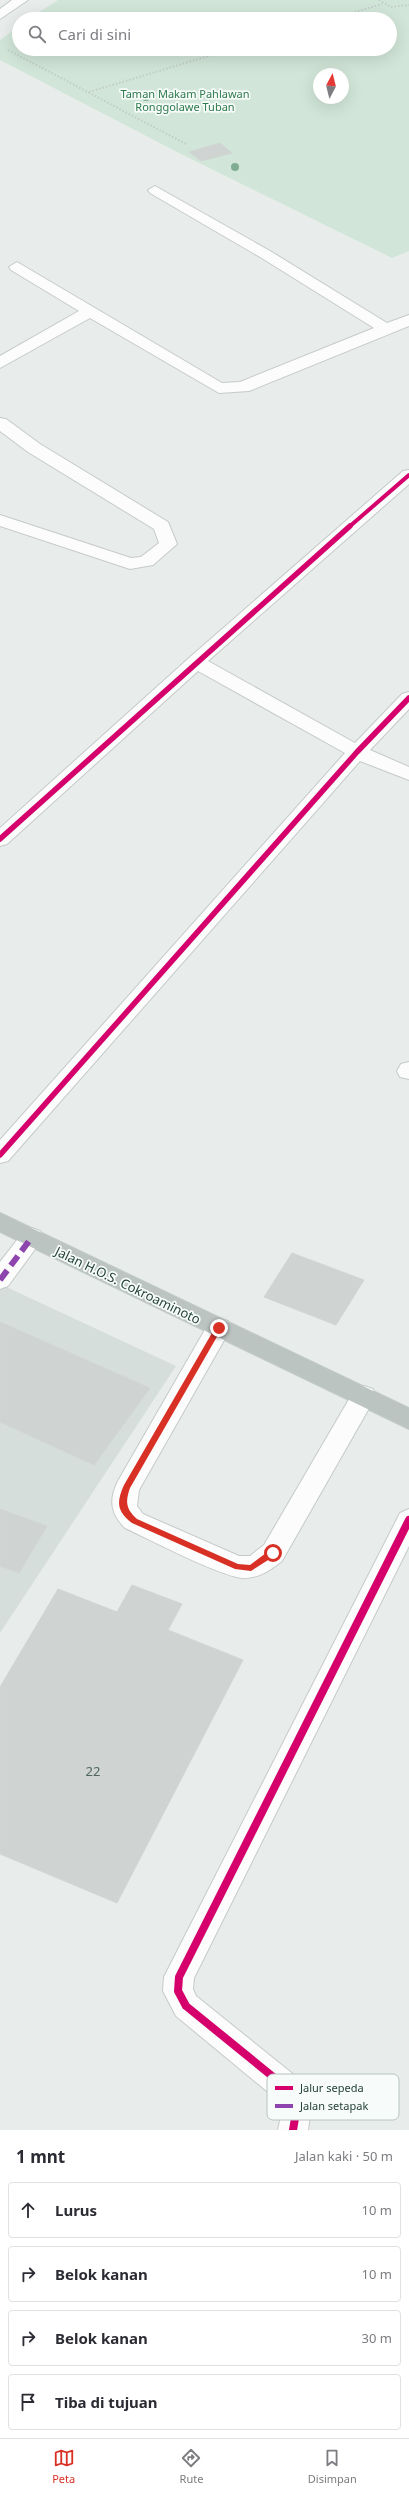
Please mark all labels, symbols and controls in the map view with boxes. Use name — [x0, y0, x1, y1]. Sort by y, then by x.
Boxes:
search box — [12, 12, 397, 56]
icon: search — [26, 23, 48, 45]
text: Cari di sini — [58, 24, 131, 44]
north arrow — [313, 68, 349, 104]
park label: Taman Makam Pahlawan Ronggolawe Tuban — [120, 86, 250, 114]
street label: Jalan H.O.S. Cokroaminoto — [50, 1241, 204, 1328]
route end — [210, 1319, 228, 1337]
route start — [264, 1544, 282, 1562]
house number: 22 — [86, 1762, 100, 1780]
legend — [267, 2074, 399, 2120]
text: Jalur sepeda — [299, 2080, 364, 2095]
text: Jalan setapak — [299, 2098, 368, 2113]
text: 1 mnt — [16, 2145, 65, 2168]
text: Jalan kaki · 50 m — [295, 2147, 393, 2165]
icon: ahead — [17, 2199, 39, 2221]
text: Lurus — [55, 2200, 97, 2220]
text: 10 m — [362, 2201, 392, 2219]
icon: right — [17, 2263, 39, 2285]
text: Belok kanan — [55, 2264, 148, 2284]
text: 10 m — [362, 2265, 392, 2283]
icon: right — [17, 2327, 39, 2349]
text: Belok kanan — [55, 2328, 148, 2348]
text: 30 m — [362, 2329, 392, 2347]
icon: arrive — [17, 2391, 39, 2413]
text: Tiba di tujuan — [55, 2392, 158, 2412]
tab: Peta — [52, 2447, 75, 2486]
tab: Rute — [180, 2447, 203, 2486]
tab: Disimpan — [308, 2447, 357, 2486]

